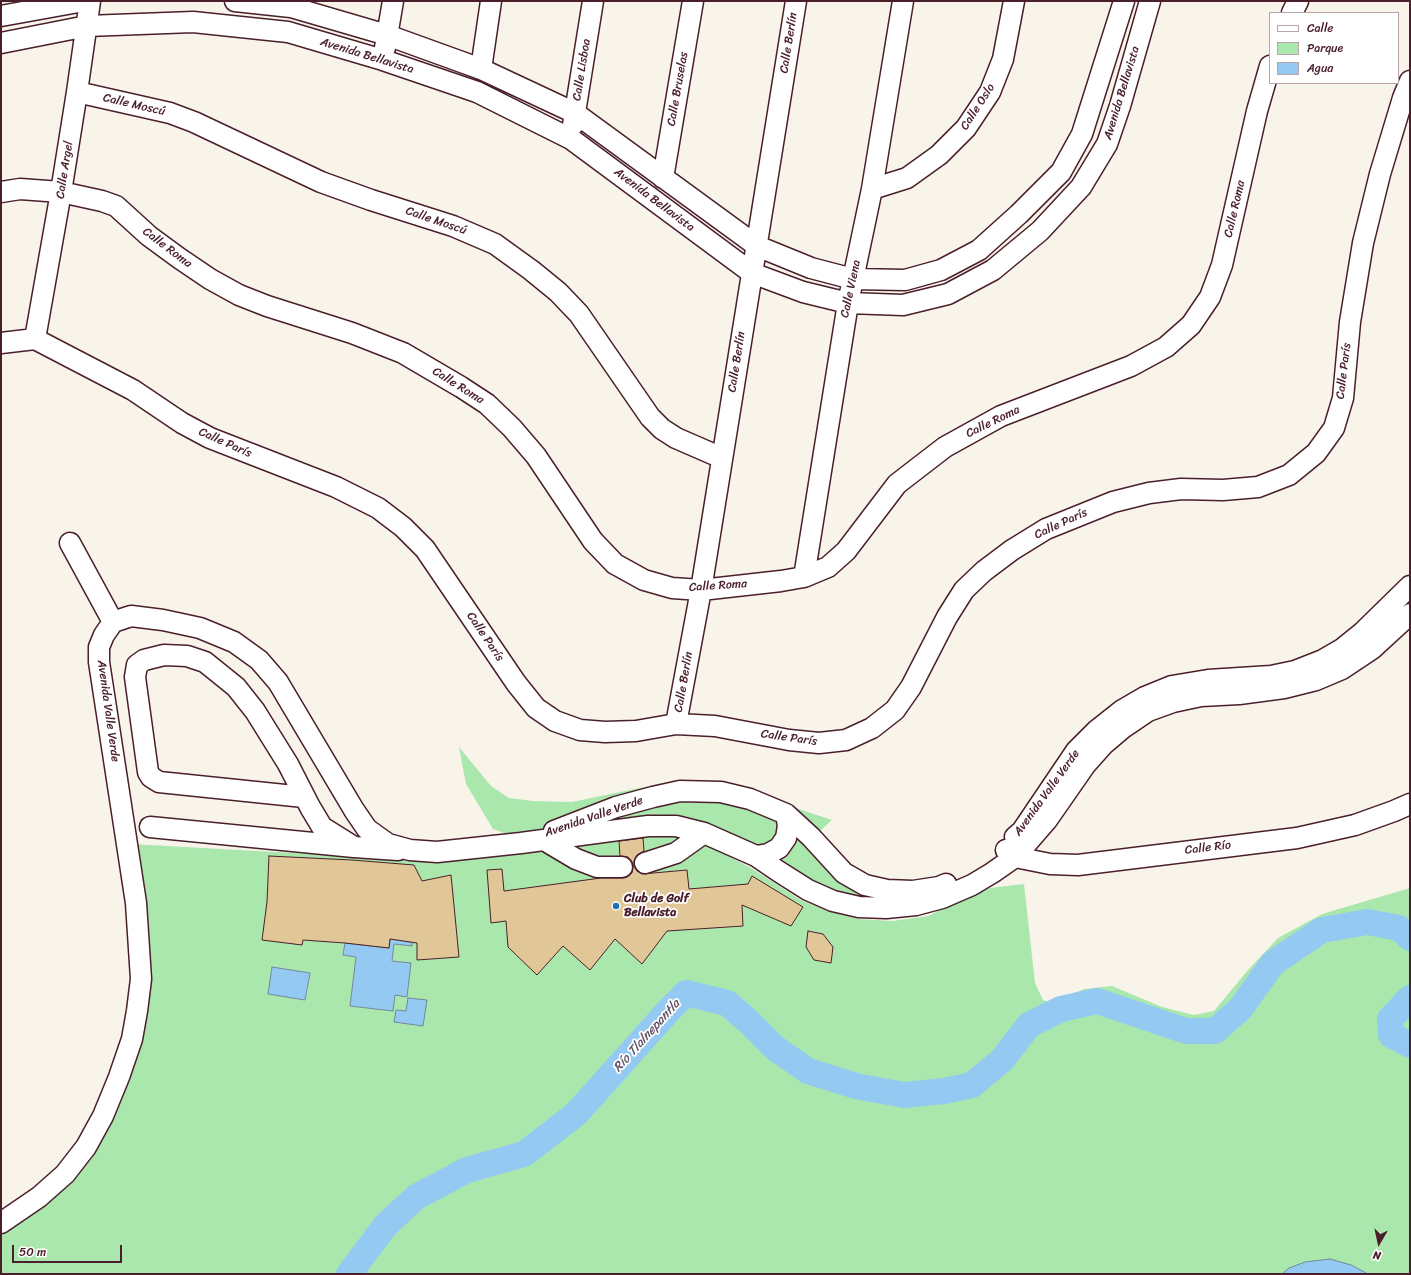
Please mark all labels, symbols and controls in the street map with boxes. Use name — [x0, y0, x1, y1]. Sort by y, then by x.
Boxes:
street label: Calle Berlín — [777, 11, 801, 75]
legend — [1269, 12, 1399, 84]
text: Calle — [1307, 17, 1334, 39]
street label: Avenida Bellavista — [318, 35, 416, 77]
text: Parque — [1307, 37, 1343, 59]
street label: Calle Lisboa — [570, 38, 594, 102]
street label: Avenida Bellavista — [1101, 44, 1143, 142]
street label: Calle Bruselas — [664, 51, 692, 127]
text: Agua — [1307, 57, 1333, 79]
street label: Calle Oslo — [958, 81, 998, 133]
street label: Calle Moscú — [101, 91, 167, 119]
street label: Calle Argel — [53, 140, 77, 200]
street label: Avenida Bellavista — [611, 165, 697, 235]
street label: Calle Roma — [1221, 179, 1249, 239]
street label: Calle Moscú — [404, 204, 468, 238]
street label: Calle Roma — [139, 225, 195, 271]
street label: Calle Viena — [838, 259, 864, 319]
street label: Calle Berlín — [725, 330, 749, 394]
street label: Calle París — [1333, 342, 1355, 400]
street label: Calle Roma — [429, 364, 487, 408]
street label: Calle Roma — [964, 403, 1022, 441]
street label: Calle París — [196, 425, 254, 461]
street label: Calle París — [1032, 505, 1090, 543]
street label: Calle Roma — [688, 577, 748, 595]
street label: Calle París — [463, 609, 507, 665]
street label: Calle Berlín — [672, 650, 696, 714]
street label: Avenida Valle Verde — [94, 659, 122, 763]
street label: Calle París — [760, 727, 818, 749]
street label: Avenida Valle Verde — [1011, 747, 1083, 839]
street label: Avenida Valle Verde — [543, 793, 645, 841]
street label: Calle Río — [1184, 838, 1232, 858]
place label: Club de Golf Bellavista — [624, 892, 689, 920]
marker: Club de Golf Bellavista — [611, 901, 621, 911]
water label: Río Tlalnepantla — [610, 997, 684, 1075]
north arrow — [1359, 1223, 1399, 1263]
scale bar — [14, 1237, 124, 1263]
text: 50 m — [19, 1241, 46, 1263]
text: N — [1372, 1245, 1382, 1265]

